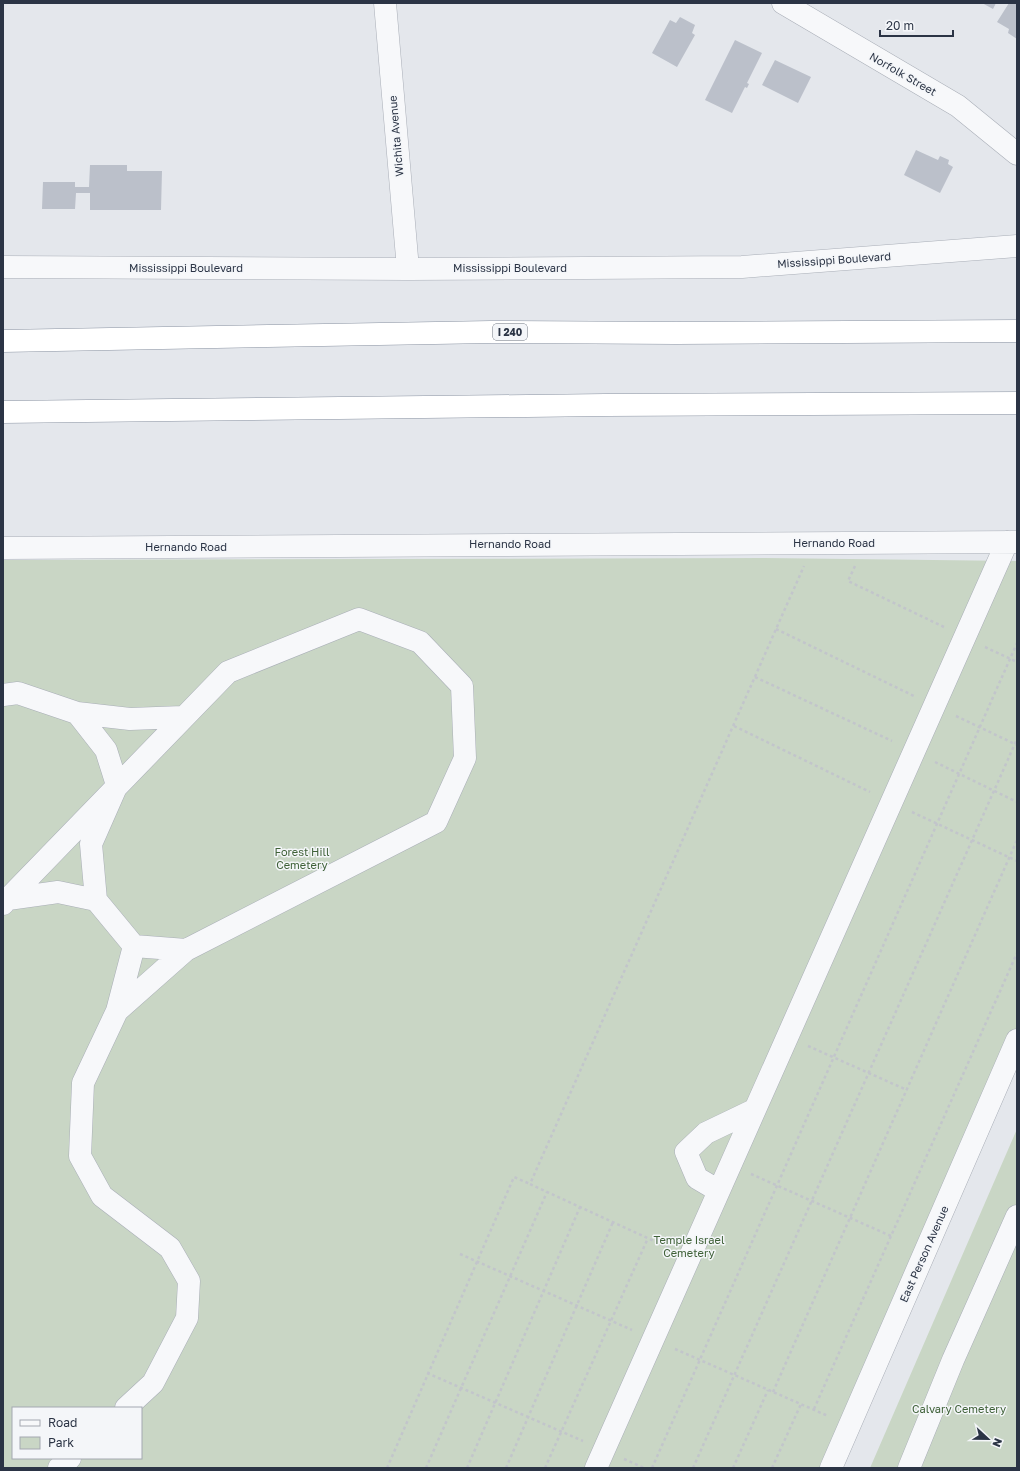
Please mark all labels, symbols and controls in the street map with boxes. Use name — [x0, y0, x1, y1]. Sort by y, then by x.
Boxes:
scale bar — [880, 12, 953, 38]
text: 20 m — [886, 18, 914, 33]
street label: Norfolk Street — [868, 49, 939, 98]
street label: Wichita Avenue — [385, 95, 406, 177]
street label: Mississippi Boulevard — [777, 249, 891, 270]
street label: Mississippi Boulevard — [129, 261, 243, 274]
street label: Mississippi Boulevard — [453, 261, 567, 274]
road number: I 240 — [493, 324, 527, 340]
street label: Hernando Road — [793, 536, 875, 549]
street label: Hernando Road — [469, 537, 551, 550]
street label: Hernando Road — [145, 540, 227, 553]
park label: Forest Hill Cemetery — [275, 845, 330, 871]
street label: East Person Avenue — [896, 1203, 951, 1304]
park label: Temple Israel Cemetery — [654, 1233, 725, 1259]
park label: Calvary Cemetery — [912, 1402, 1006, 1415]
legend — [12, 1407, 142, 1459]
text: Road — [48, 1415, 77, 1430]
north arrow — [968, 1419, 1008, 1459]
text: Park — [48, 1435, 74, 1450]
text: N — [990, 1437, 1005, 1449]

